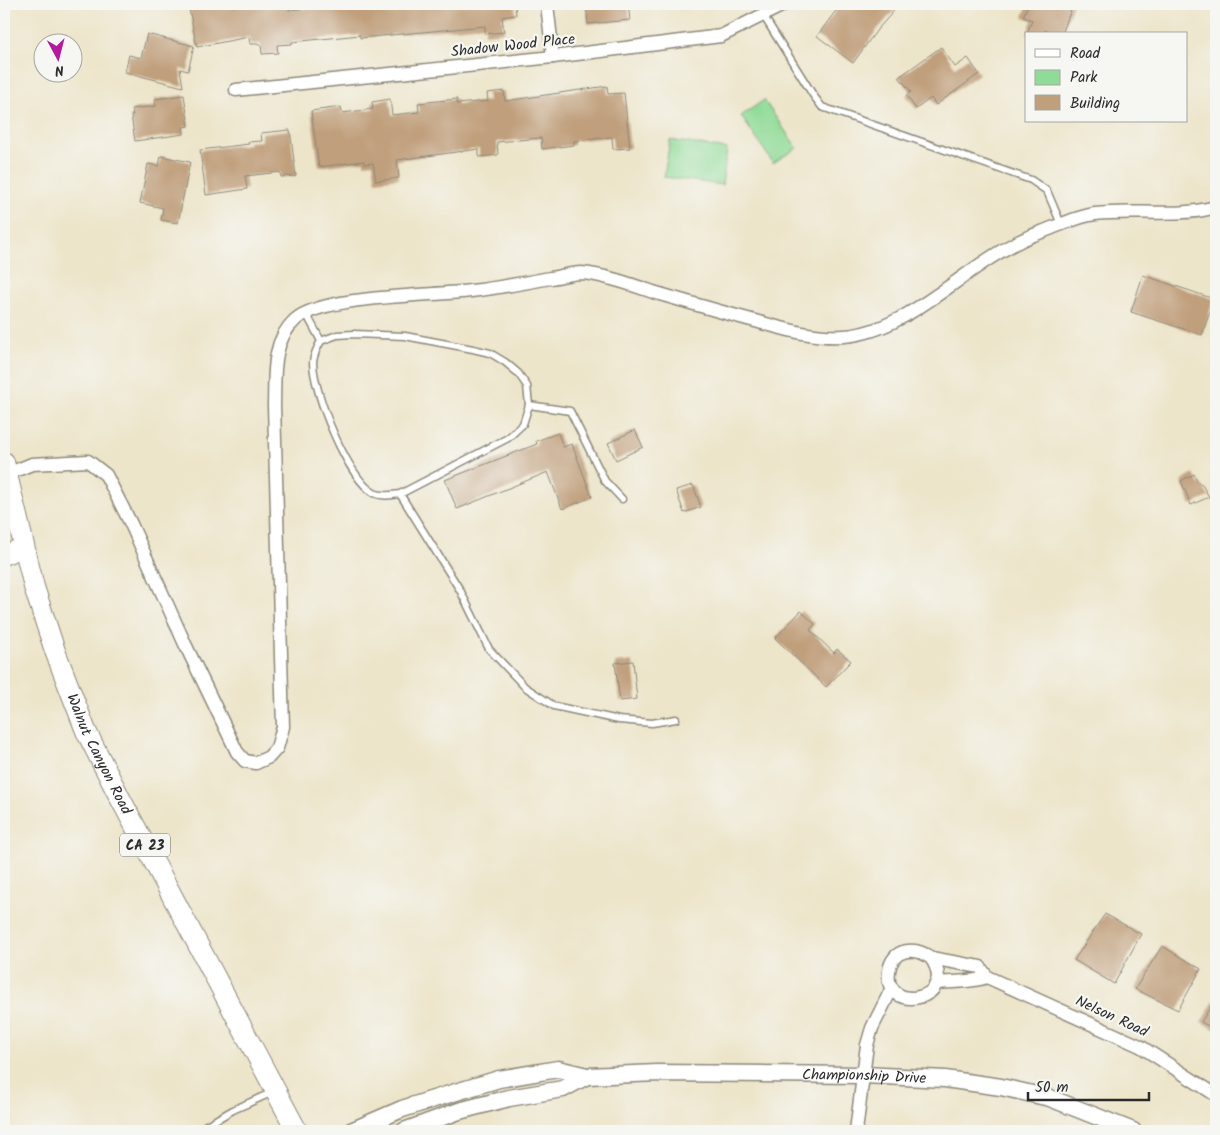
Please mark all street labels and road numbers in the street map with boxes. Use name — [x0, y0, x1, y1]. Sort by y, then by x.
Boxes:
street label: Shadow Wood Place — [450, 28, 577, 64]
street label: Walnut Canyon Road — [60, 690, 138, 819]
road number: CA 23 — [120, 834, 170, 856]
street label: Nelson Road — [1071, 990, 1152, 1044]
street label: Championship Drive — [802, 1063, 927, 1091]

